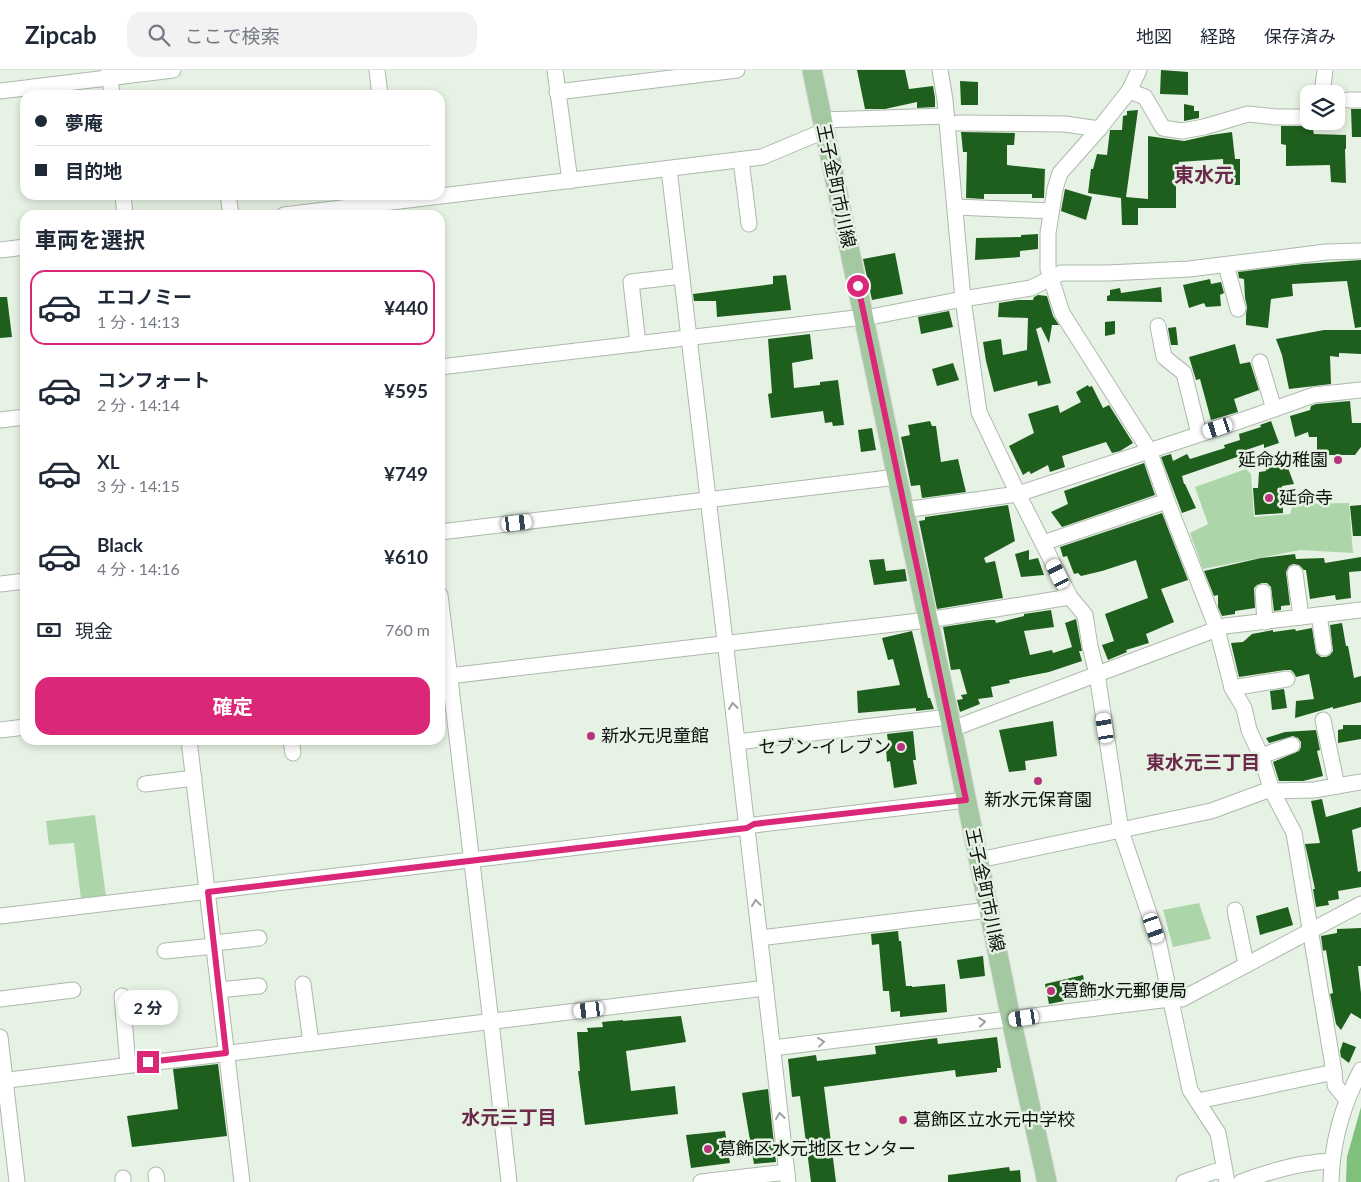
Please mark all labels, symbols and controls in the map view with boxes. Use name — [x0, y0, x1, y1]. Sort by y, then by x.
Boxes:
search box — [127, 12, 477, 57]
text: Zipcab — [25, 20, 97, 49]
icon: search — [145, 21, 173, 49]
text: ここで検索 — [185, 24, 280, 47]
text: 地図 — [1136, 25, 1172, 47]
text: 経路 — [1200, 25, 1236, 47]
text: 保存済み — [1264, 25, 1336, 47]
map controls — [1300, 85, 1345, 130]
button: layers — [1300, 85, 1345, 130]
text: 夢庵 — [65, 111, 103, 134]
street label: 王子金町市川線 — [813, 122, 861, 250]
text: 目的地 — [65, 159, 122, 182]
district label: 東水元 — [1174, 162, 1234, 186]
text: 車両を選択 — [35, 226, 145, 253]
route start — [847, 275, 869, 297]
icon: car — [37, 285, 82, 330]
text: エコノミー — [97, 285, 192, 308]
text: ¥440 — [384, 296, 428, 319]
text: 1 分 · 14:13 — [97, 312, 180, 331]
icon: car — [37, 368, 82, 413]
text: コンフォート — [97, 368, 210, 391]
text: ¥595 — [384, 379, 428, 402]
text: 2 分 · 14:14 — [97, 395, 180, 414]
car — [1201, 416, 1234, 440]
place label: 延命幼稚園 — [1238, 448, 1328, 470]
text: XL — [97, 450, 120, 473]
icon: car — [37, 451, 82, 496]
marker: 延命幼稚園 — [1332, 454, 1344, 466]
text: ¥749 — [384, 462, 428, 485]
text: 3 分 · 14:15 — [97, 476, 180, 495]
place label: 延命寺 — [1279, 486, 1333, 508]
marker: 延命寺 — [1263, 492, 1275, 504]
car — [501, 514, 532, 532]
text: Black — [97, 533, 143, 556]
icon: car — [37, 534, 82, 579]
text: ¥610 — [384, 545, 428, 568]
car — [1044, 557, 1071, 591]
text: 4 分 · 14:16 — [97, 559, 180, 578]
icon: cash — [35, 616, 63, 644]
text: 現金 — [75, 619, 113, 642]
text: 760 m — [385, 620, 430, 639]
button: 確定 — [35, 677, 430, 735]
one-way arrow — [728, 702, 739, 710]
car — [1095, 712, 1114, 744]
place label: 新水元児童館 — [601, 724, 709, 746]
marker: 新水元児童館 — [585, 730, 597, 742]
place label: セブン-イレブン — [758, 735, 891, 757]
marker: セブン-イレブン — [895, 741, 907, 753]
district label: 東水元三丁目 — [1146, 750, 1260, 773]
marker: 新水元保育園 — [1032, 775, 1044, 787]
place label: 新水元保育園 — [984, 788, 1092, 810]
street label: 王子金町市川線 — [962, 826, 1010, 954]
one-way arrow — [751, 898, 762, 906]
car — [1142, 911, 1165, 945]
place label: 葛飾水元郵便局 — [1061, 979, 1187, 1001]
marker: 葛飾水元郵便局 — [1045, 985, 1057, 997]
callout: 2 分 — [118, 990, 178, 1024]
text: 2 分 — [133, 998, 163, 1017]
car — [573, 1001, 604, 1019]
car — [1008, 1008, 1039, 1028]
one-way arrow — [979, 1017, 987, 1028]
one-way arrow — [817, 1037, 825, 1048]
route end — [137, 1051, 159, 1073]
district label: 水元三丁目 — [461, 1105, 557, 1128]
place label: 葛飾区立水元中学校 — [913, 1108, 1075, 1130]
one-way arrow — [776, 1112, 786, 1121]
marker: 葛飾区立水元中学校 — [897, 1114, 909, 1126]
place label: 葛飾区水元地区センター — [718, 1137, 916, 1159]
marker: 葛飾区水元地区センター — [702, 1143, 714, 1155]

